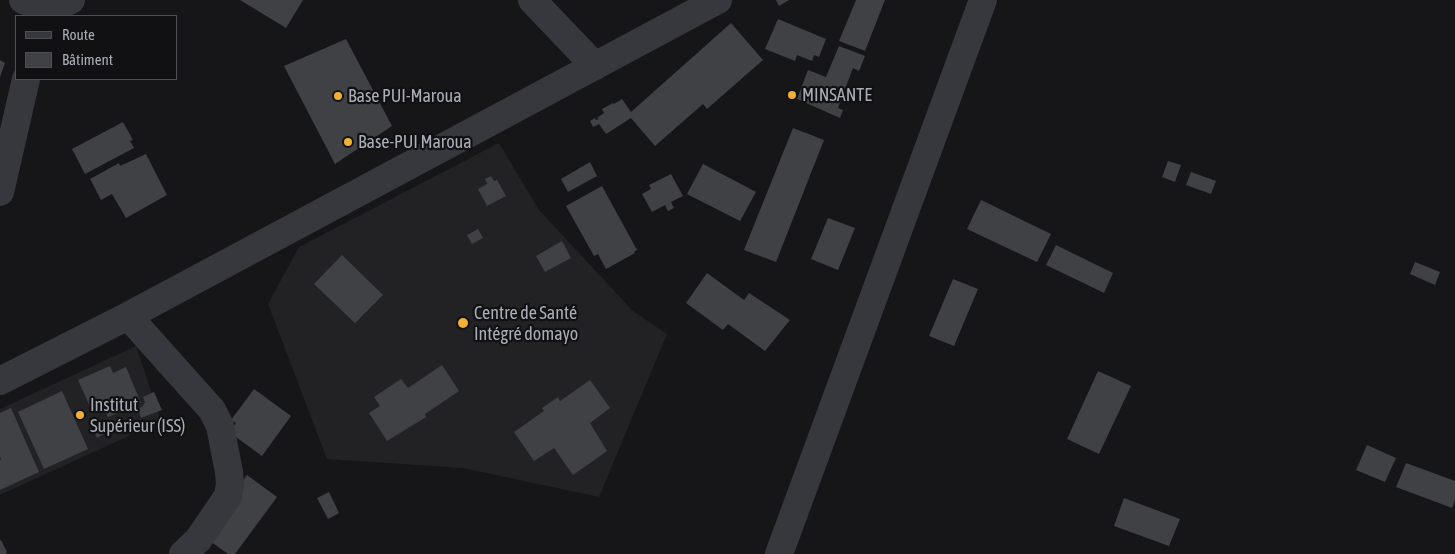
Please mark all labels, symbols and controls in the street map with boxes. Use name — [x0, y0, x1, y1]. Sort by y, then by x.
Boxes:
legend — [15, 15, 178, 80]
text: Route — [62, 26, 95, 43]
text: Bâtiment — [62, 51, 113, 68]
place label: MINSANTE — [802, 84, 872, 106]
place label: Base PUI-Maroua — [348, 85, 462, 107]
marker: MINSANTE — [786, 89, 798, 101]
marker: Base PUI-Maroua — [332, 90, 344, 102]
place label: Base-PUI Maroua — [358, 131, 472, 153]
marker: Base-PUI Maroua — [342, 136, 354, 148]
place label: Centre de Santé Intégré domayo — [474, 302, 578, 344]
marker: Centre de Santé Intégré domayo — [456, 316, 470, 330]
place label: Institut Supérieur (ISS) — [90, 394, 185, 436]
marker: Institut Supérieur (ISS) — [74, 409, 86, 421]

